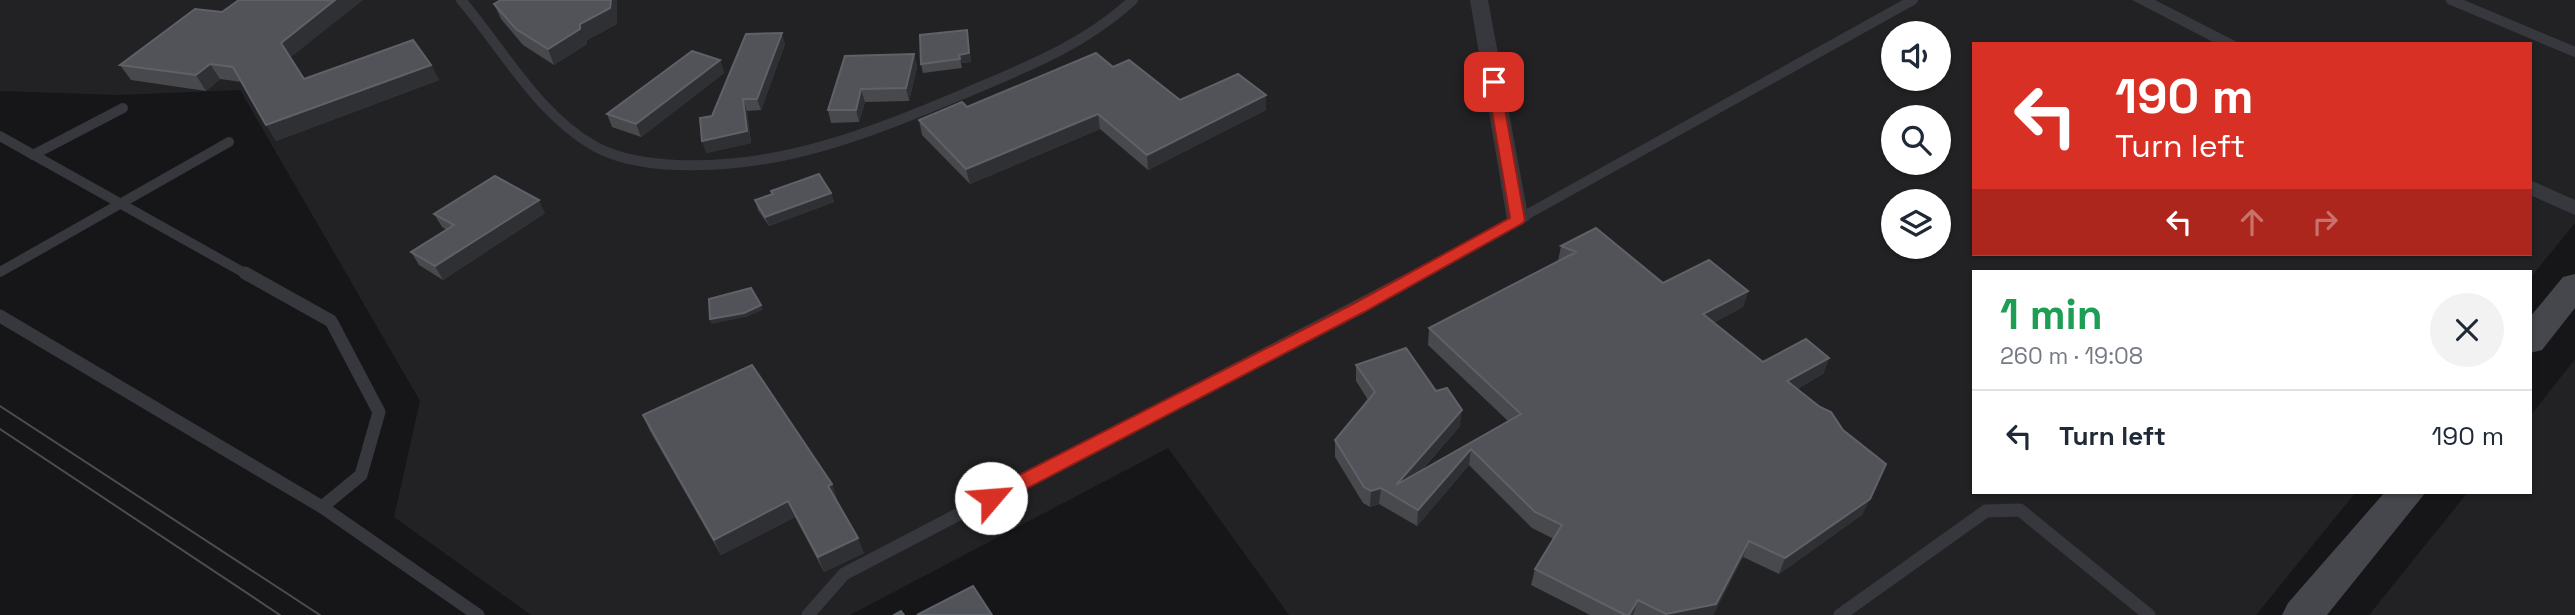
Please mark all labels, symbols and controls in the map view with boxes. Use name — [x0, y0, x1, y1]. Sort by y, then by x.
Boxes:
map controls — [1881, 21, 1951, 259]
button: sound — [1881, 21, 1951, 91]
pin — [1464, 52, 1524, 112]
icon: arrive — [1475, 63, 1513, 101]
text: 190 m — [2115, 65, 2253, 127]
icon: left — [2000, 70, 2091, 161]
button: search — [1881, 105, 1951, 175]
text: Turn left — [2115, 126, 2245, 166]
button: layers — [1881, 189, 1951, 259]
icon: left — [2160, 203, 2198, 241]
icon: ahead — [2233, 203, 2271, 241]
icon: right — [2306, 203, 2344, 241]
text: 1 min — [2000, 288, 2103, 341]
button: close — [2430, 293, 2504, 367]
text: 260 m · 19:08 — [2000, 341, 2143, 371]
icon: left — [2000, 417, 2038, 455]
text: Turn left — [2059, 419, 2166, 453]
text: 190 m — [2432, 419, 2504, 453]
position arrow — [954, 461, 1028, 535]

